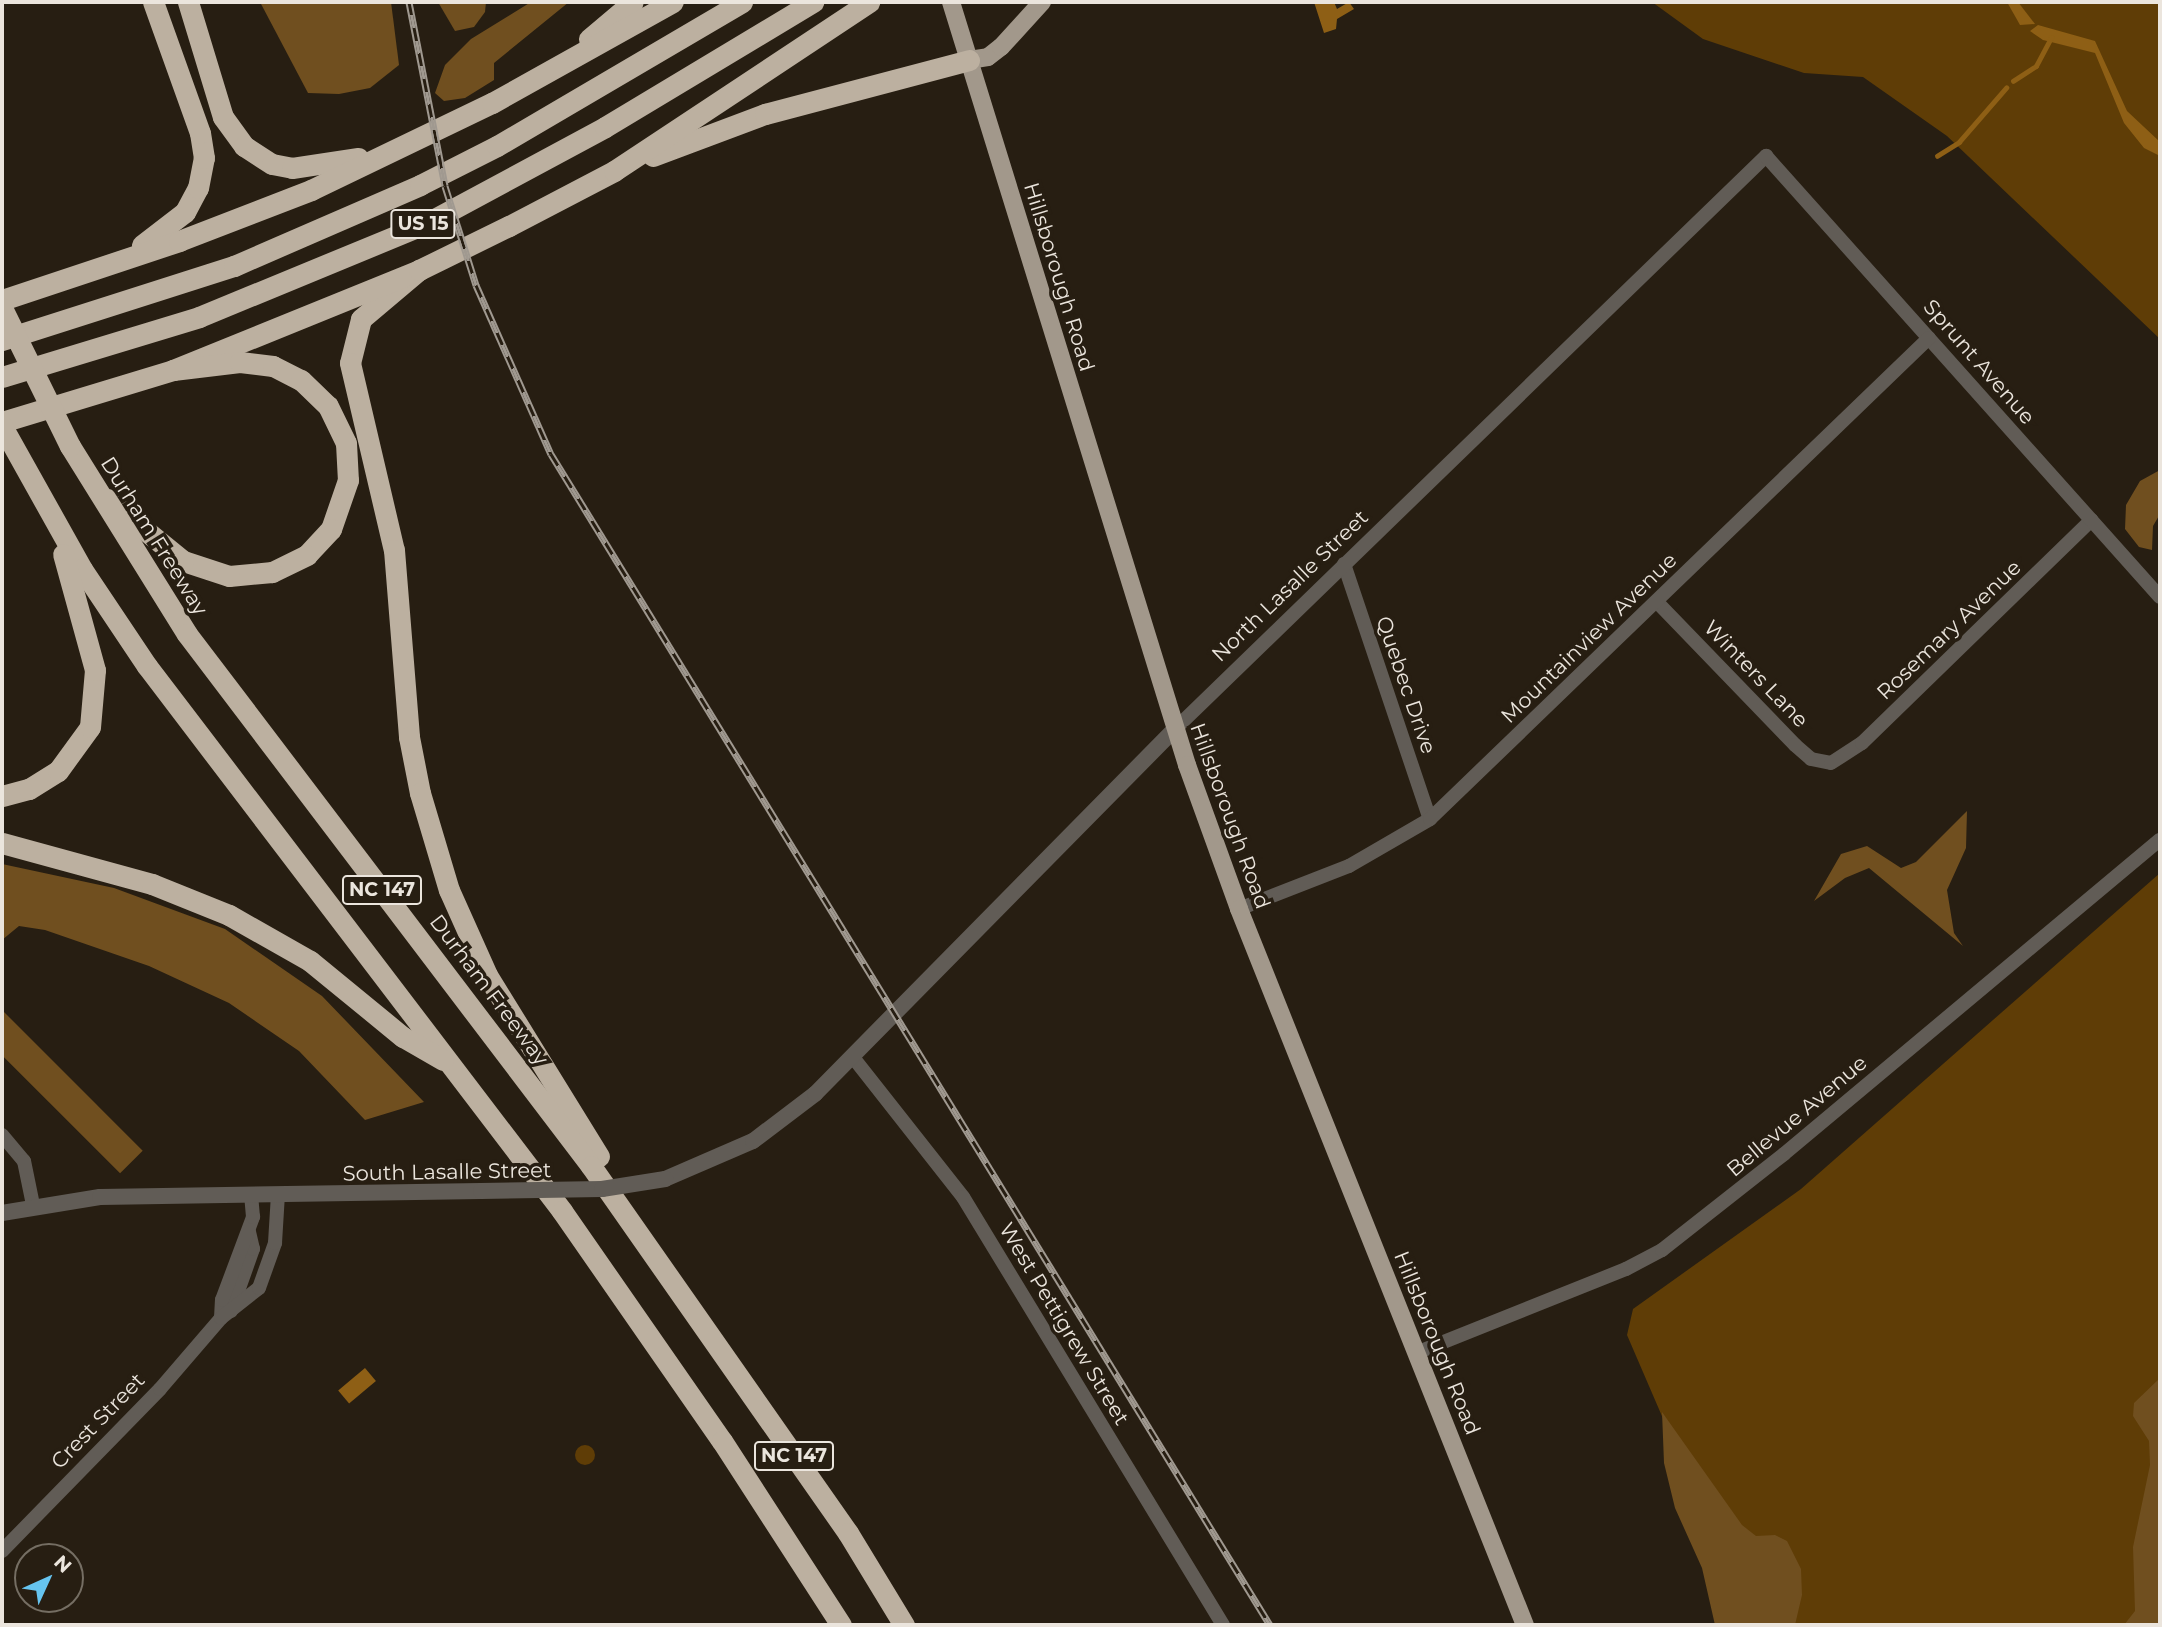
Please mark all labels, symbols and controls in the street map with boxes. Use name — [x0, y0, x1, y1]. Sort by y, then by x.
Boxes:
street label: Hillsborough Road — [1018, 180, 1100, 374]
road number: US 15 — [390, 208, 456, 240]
street label: Sprunt Avenue — [1918, 294, 2040, 430]
street label: Durham Freeway — [95, 452, 213, 620]
street label: North Lasalle Street — [1207, 505, 1373, 667]
street label: Mountainview Avenue — [1496, 548, 1682, 728]
street label: Rosemary Avenue — [1872, 555, 2026, 705]
street label: Quebec Drive — [1371, 613, 1441, 757]
street label: Winters Lane — [1699, 615, 1813, 733]
street label: Hillsborough Road — [1185, 720, 1275, 912]
road number: NC 147 — [342, 874, 422, 906]
street label: Durham Freeway — [424, 910, 554, 1070]
street label: Bellevue Avenue — [1722, 1050, 1872, 1182]
street label: South Lasalle Street — [342, 1158, 552, 1186]
street label: West Pettigrew Street — [994, 1218, 1134, 1430]
street label: Hillsborough Road — [1389, 1247, 1485, 1439]
street label: Crest Street — [46, 1368, 150, 1474]
road number: NC 147 — [754, 1440, 834, 1472]
north arrow — [14, 1543, 84, 1613]
text: N — [49, 1551, 76, 1578]

